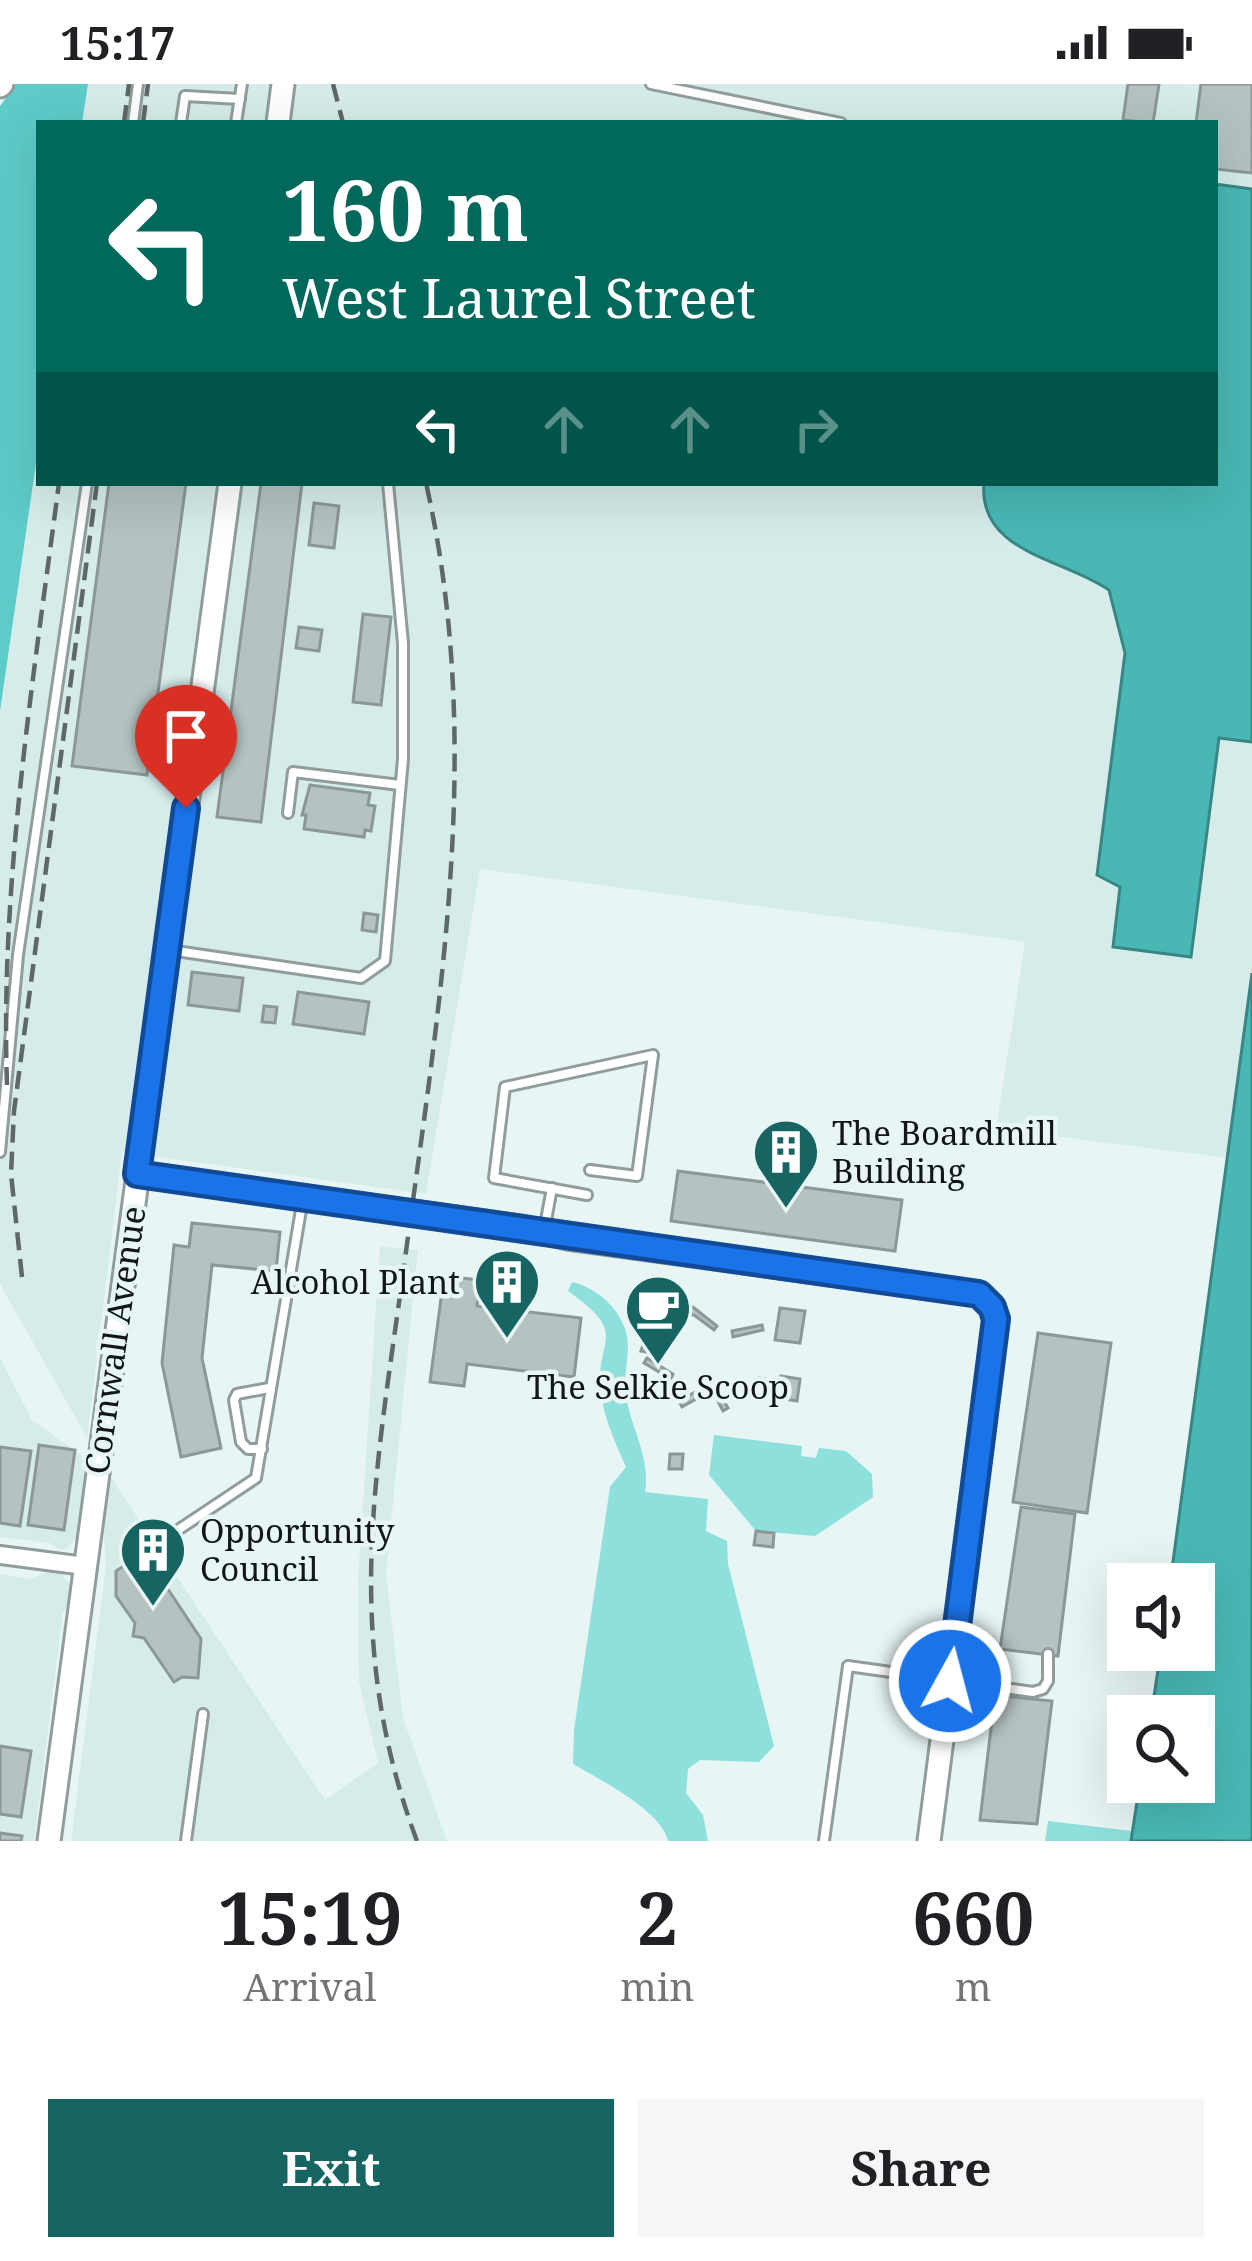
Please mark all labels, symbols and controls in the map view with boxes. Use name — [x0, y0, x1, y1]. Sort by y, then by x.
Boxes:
text: 15:17 — [60, 12, 175, 73]
text: 160 m — [282, 151, 529, 266]
icon: left — [84, 168, 240, 324]
text: West Laurel Street — [282, 260, 756, 334]
icon: left — [405, 396, 471, 462]
icon: ahead — [531, 396, 597, 462]
icon: ahead — [657, 396, 723, 462]
icon: right — [783, 396, 849, 462]
pin — [135, 685, 237, 808]
icon: arrive — [153, 703, 219, 769]
place label: The Boardmill Building — [832, 1110, 1057, 1193]
building icon: The Boardmill Building — [751, 1117, 821, 1211]
street label: Cornwall Avenue — [73, 1203, 156, 1477]
building icon: Alcohol Plant — [472, 1247, 542, 1341]
place label: Alcohol Plant — [251, 1259, 460, 1304]
cafe icon: The Selkie Scoop — [623, 1273, 693, 1367]
place label: The Selkie Scoop — [527, 1364, 789, 1409]
place label: Opportunity Council — [200, 1508, 395, 1591]
building icon: Opportunity Council — [118, 1515, 188, 1609]
map controls — [1107, 1563, 1215, 1803]
button: sound — [1107, 1563, 1215, 1671]
position arrow — [887, 1618, 1013, 1744]
button: search — [1107, 1695, 1215, 1803]
text: 15:19 — [218, 1868, 402, 1966]
text: 2 — [637, 1868, 678, 1966]
text: 660 — [912, 1868, 1034, 1966]
text: Arrival — [243, 1959, 377, 2012]
text: min — [620, 1959, 695, 2012]
text: m — [955, 1959, 992, 2012]
button: Exit — [48, 2099, 614, 2237]
button: Share — [638, 2099, 1204, 2237]

